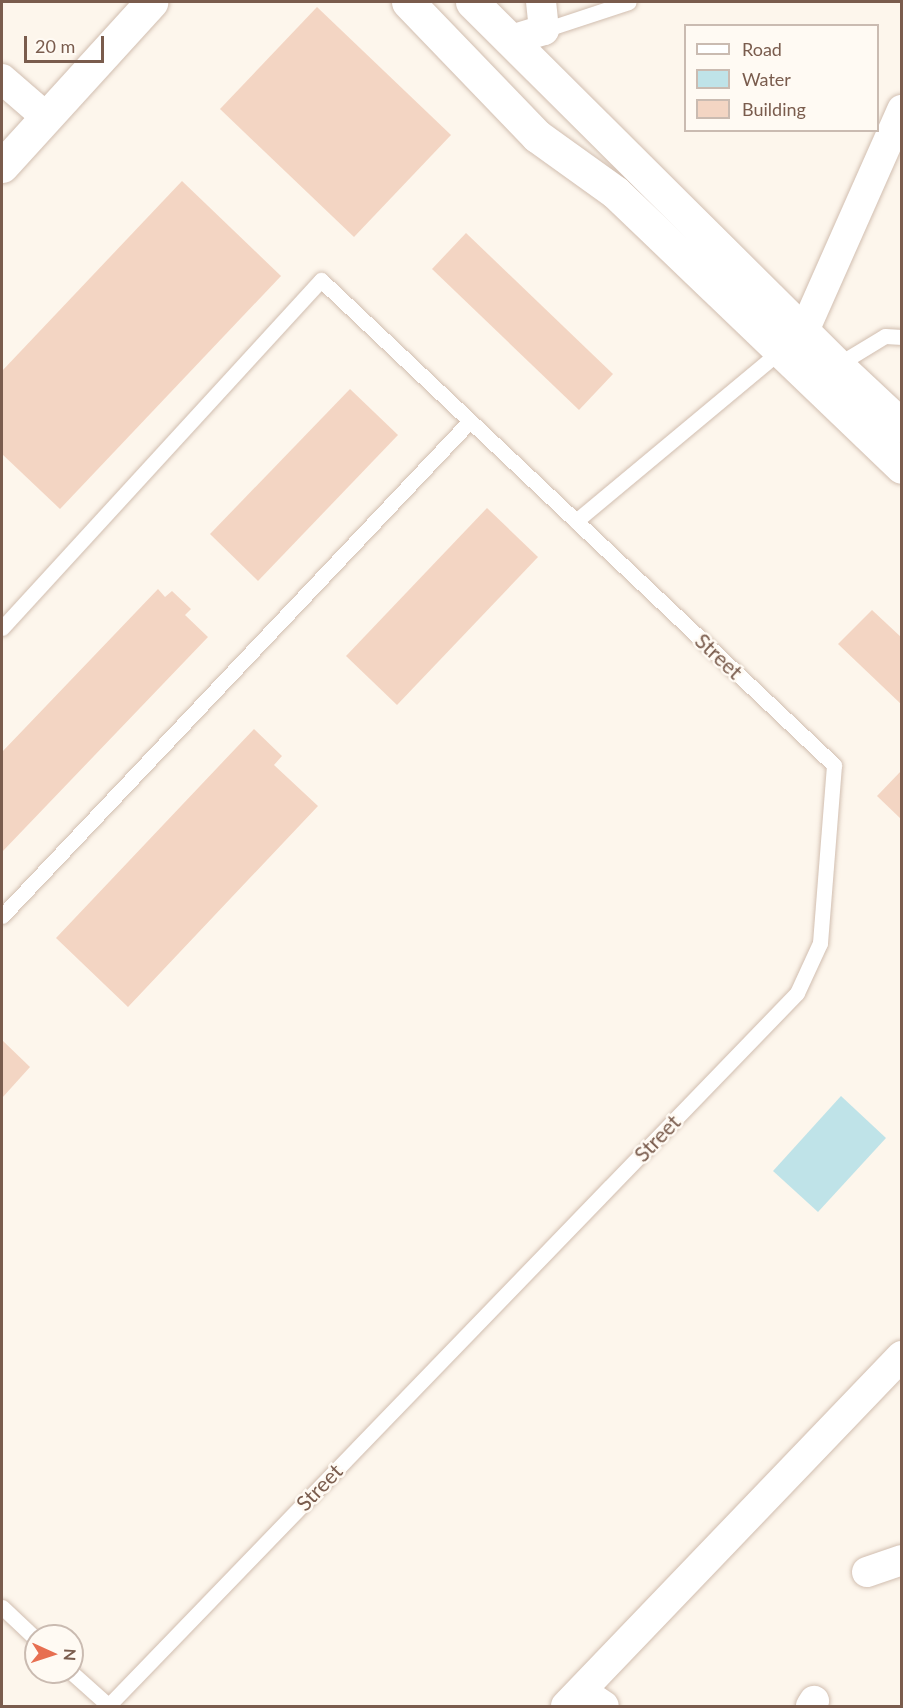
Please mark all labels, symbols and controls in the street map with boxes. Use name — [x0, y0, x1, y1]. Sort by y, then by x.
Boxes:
scale bar — [27, 24, 106, 62]
legend — [684, 24, 879, 132]
text: 20 m — [35, 35, 75, 57]
text: Road — [742, 38, 782, 60]
text: Water — [742, 68, 791, 90]
text: Building — [742, 98, 806, 120]
street label: Street — [690, 628, 748, 684]
street label: Street — [629, 1109, 685, 1167]
street label: Street — [291, 1458, 347, 1516]
north arrow — [24, 1624, 84, 1684]
text: N — [61, 1648, 80, 1662]

